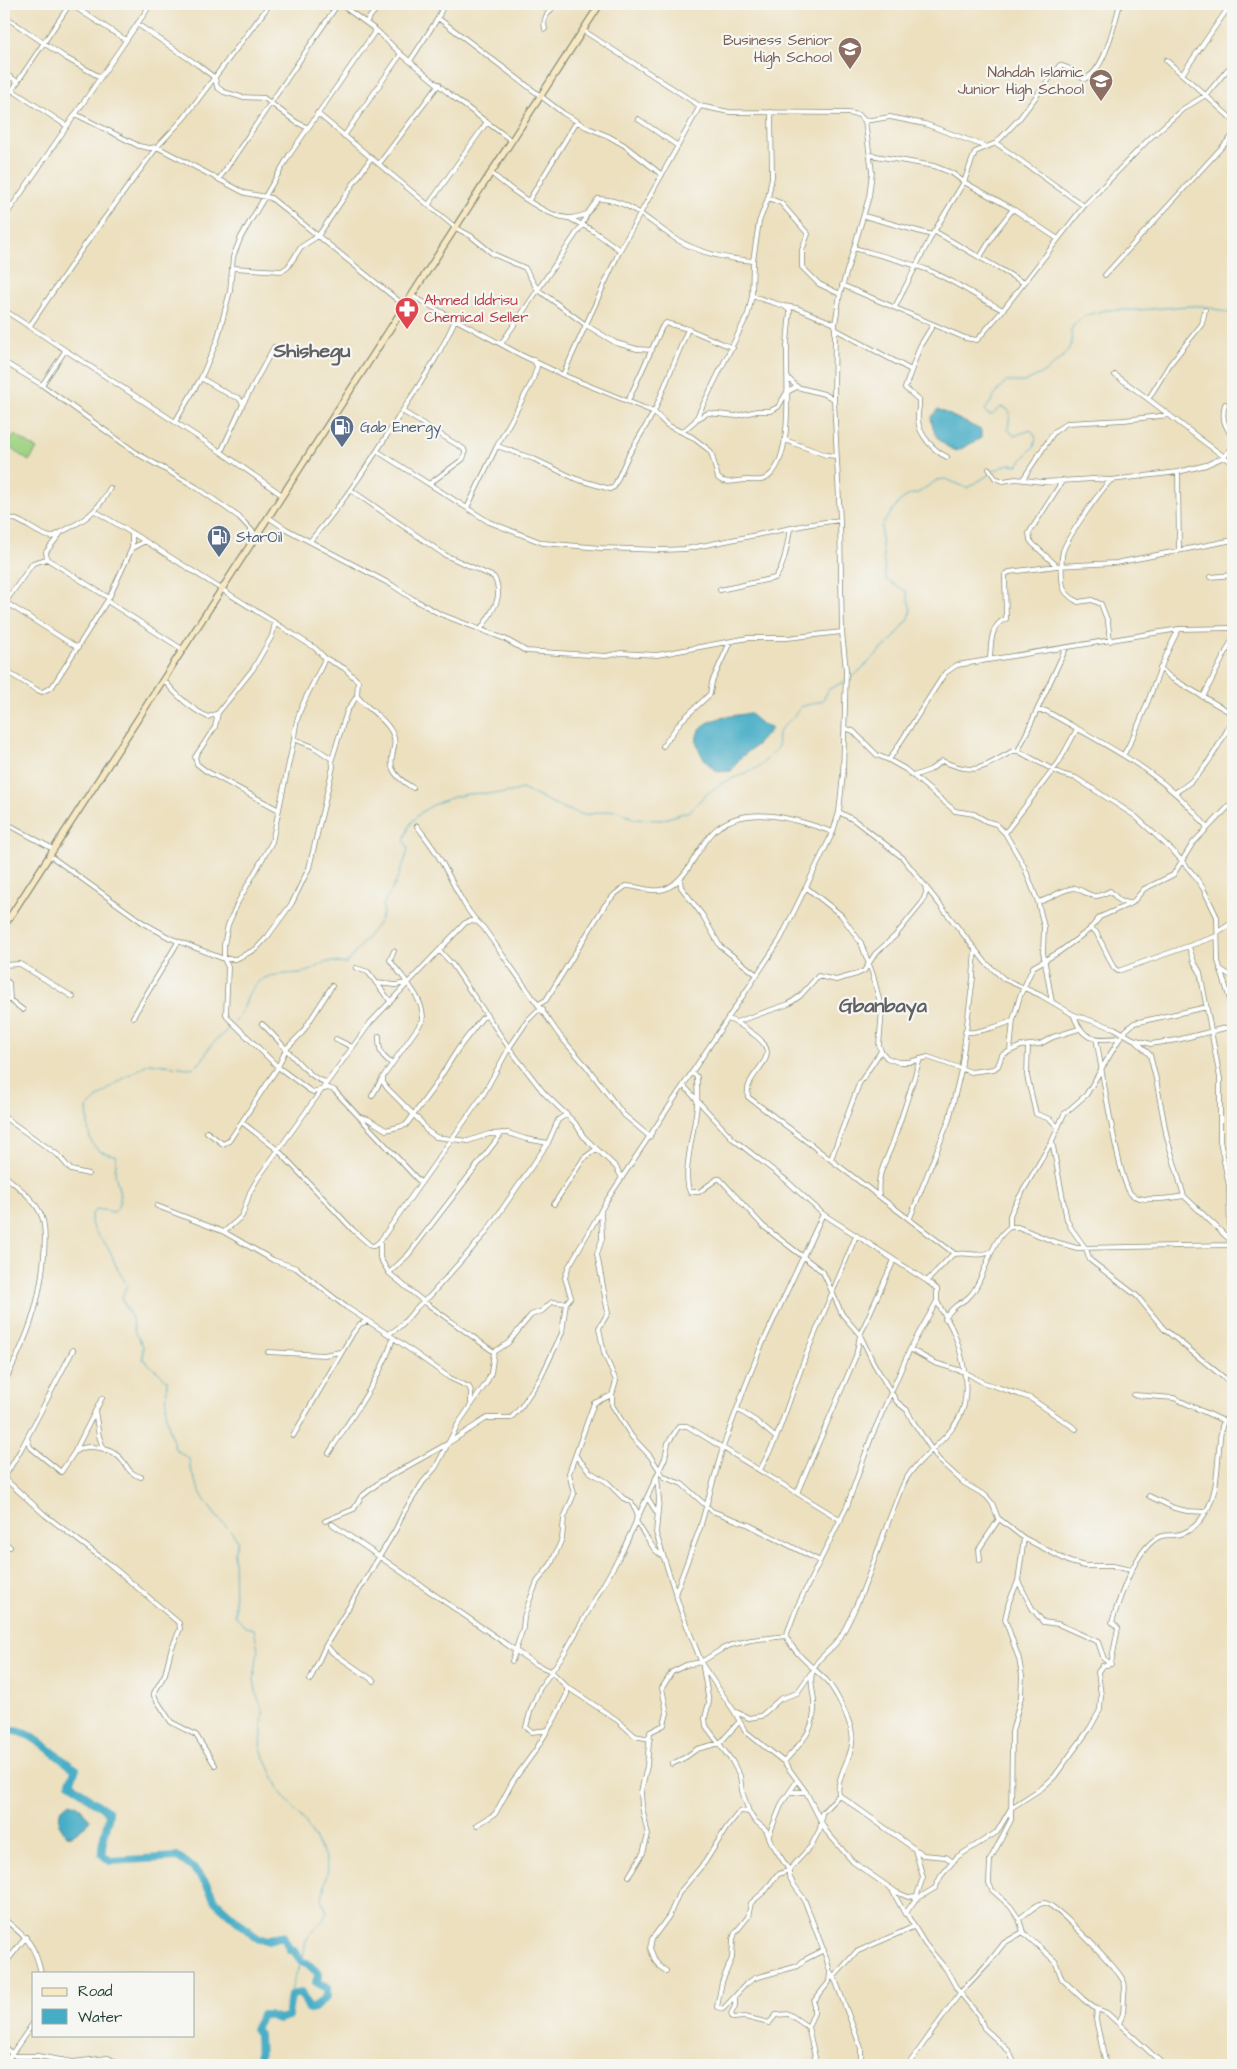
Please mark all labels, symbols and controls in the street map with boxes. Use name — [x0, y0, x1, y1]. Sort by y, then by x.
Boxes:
place label: Business Senior High School — [723, 30, 832, 69]
school or university icon: Business Senior High School — [837, 36, 863, 70]
place label: Nahdah Islamic Junior High School — [958, 62, 1085, 101]
school or university icon: Nahdah Islamic Junior High School — [1088, 68, 1114, 102]
place label: Ahmed Iddrisu Chemical Seller — [424, 290, 528, 328]
pharmacy icon: Ahmed Iddrisu Chemical Seller — [394, 296, 420, 330]
district label: Shishegu — [272, 337, 351, 366]
fuel station icon: Gab Energy — [329, 414, 355, 448]
place label: Gab Energy — [360, 417, 441, 439]
fuel station icon: StarOil — [206, 524, 232, 558]
place label: StarOil — [236, 527, 282, 548]
district label: Gbanbaya — [839, 992, 928, 1021]
legend — [32, 1972, 195, 2036]
text: Road — [78, 1981, 113, 2002]
text: Water — [78, 2007, 122, 2028]

